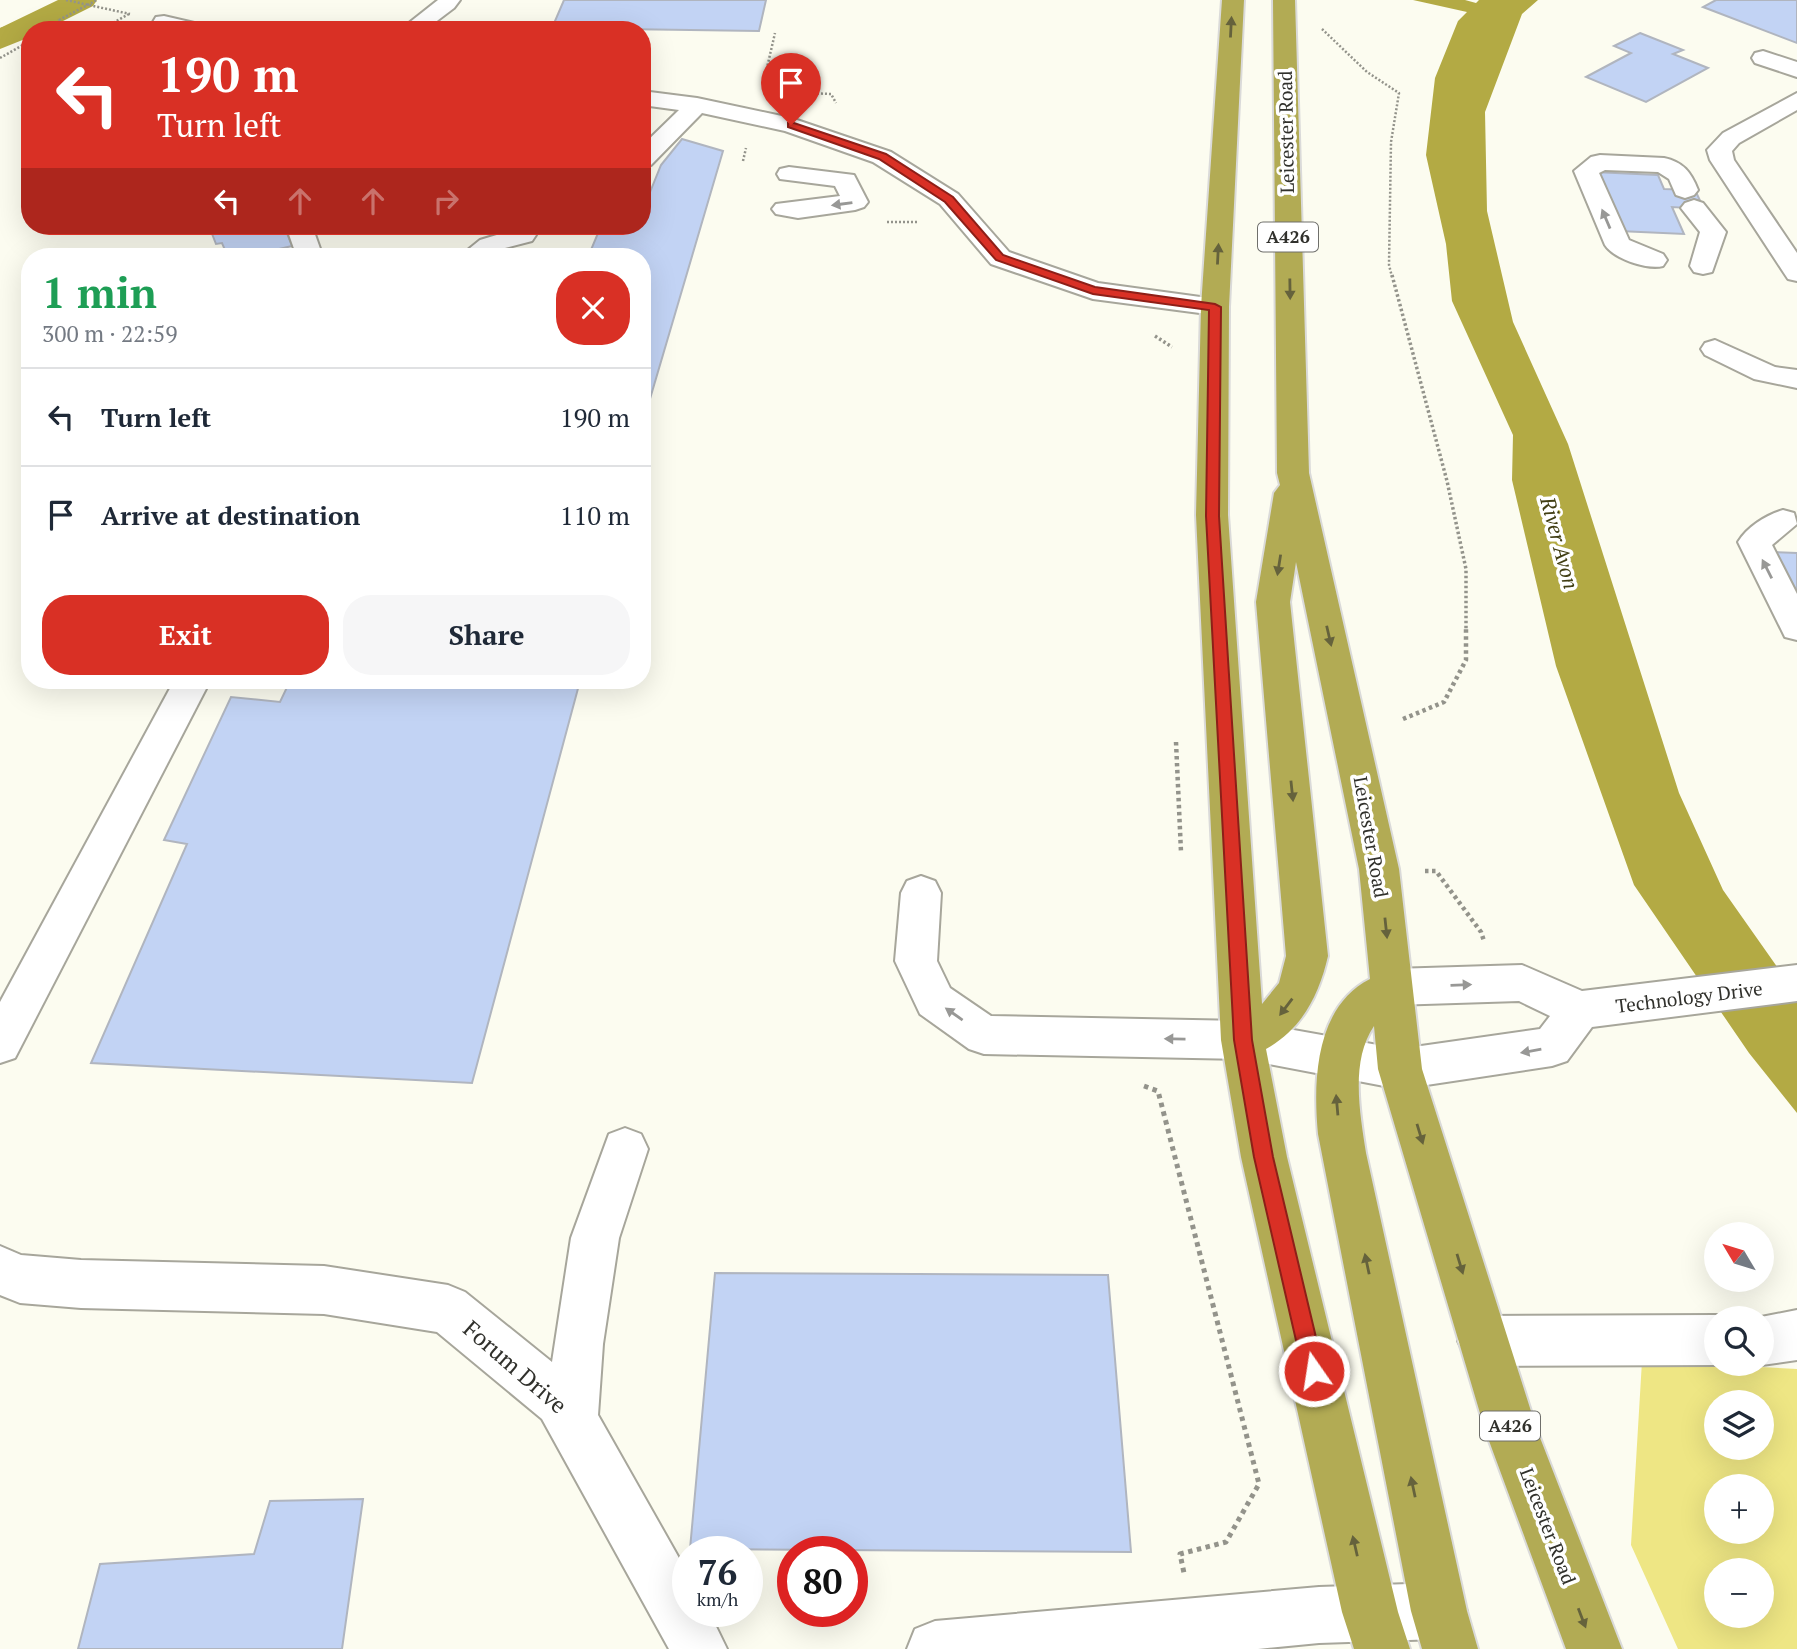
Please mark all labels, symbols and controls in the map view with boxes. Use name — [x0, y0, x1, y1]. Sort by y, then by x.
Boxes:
one-way arrow — [1226, 16, 1237, 38]
text: 190 m — [157, 41, 299, 106]
icon: left — [42, 49, 133, 140]
pin — [761, 53, 821, 125]
icon: arrive — [772, 64, 810, 102]
street label: Leicester Road — [1272, 70, 1299, 194]
text: Turn left — [157, 104, 281, 146]
icon: left — [208, 182, 246, 220]
icon: ahead — [281, 182, 319, 220]
icon: ahead — [354, 182, 392, 220]
icon: right — [427, 182, 465, 220]
one-way arrow — [830, 198, 852, 209]
one-way arrow — [1601, 208, 1612, 229]
road number: A426 — [1258, 222, 1318, 251]
one-way arrow — [1213, 243, 1224, 265]
text: 1 min — [42, 264, 157, 320]
button: close — [556, 271, 630, 345]
one-way arrow — [1284, 278, 1295, 300]
text: 300 m · 22:59 — [42, 318, 177, 349]
icon: left — [42, 398, 80, 436]
text: Turn left — [101, 400, 211, 434]
text: 190 m — [560, 400, 630, 434]
water label: River Avon — [1534, 492, 1586, 592]
icon: arrive — [42, 496, 80, 534]
text: Arrive at destination — [101, 498, 360, 532]
text: 110 m — [560, 498, 630, 532]
one-way arrow — [1273, 554, 1284, 576]
one-way arrow — [1762, 559, 1773, 579]
button: Exit — [42, 595, 329, 675]
button: Share — [343, 595, 630, 675]
one-way arrow — [1324, 625, 1335, 647]
street label: Leicester Road — [1349, 774, 1395, 900]
one-way arrow — [1287, 780, 1298, 802]
one-way arrow — [1381, 918, 1392, 940]
street label: Technology Drive — [1614, 975, 1764, 1018]
one-way arrow — [1450, 979, 1472, 991]
one-way arrow — [1279, 997, 1294, 1015]
one-way arrow — [945, 1007, 963, 1021]
one-way arrow — [1164, 1033, 1186, 1045]
one-way arrow — [1520, 1046, 1542, 1057]
one-way arrow — [1331, 1094, 1342, 1116]
one-way arrow — [1415, 1124, 1426, 1145]
north arrow — [1704, 1222, 1774, 1292]
map controls — [1704, 1222, 1774, 1628]
one-way arrow — [1361, 1253, 1372, 1275]
one-way arrow — [1455, 1254, 1465, 1275]
button: search — [1704, 1306, 1774, 1376]
street label: Forum Drive — [457, 1313, 574, 1420]
position arrow — [1277, 1334, 1351, 1408]
button: layers — [1704, 1390, 1774, 1460]
road number: A426 — [1480, 1412, 1540, 1441]
street label: Leicester Road — [1515, 1464, 1582, 1588]
button: + — [1704, 1474, 1774, 1544]
one-way arrow — [1408, 1476, 1419, 1498]
one-way arrow — [1349, 1535, 1360, 1557]
speed limit sign: 80 — [777, 1536, 868, 1627]
text: 76 — [698, 1549, 737, 1595]
button: − — [1704, 1558, 1774, 1628]
text: km/h — [697, 1587, 738, 1611]
one-way arrow — [1577, 1607, 1588, 1628]

